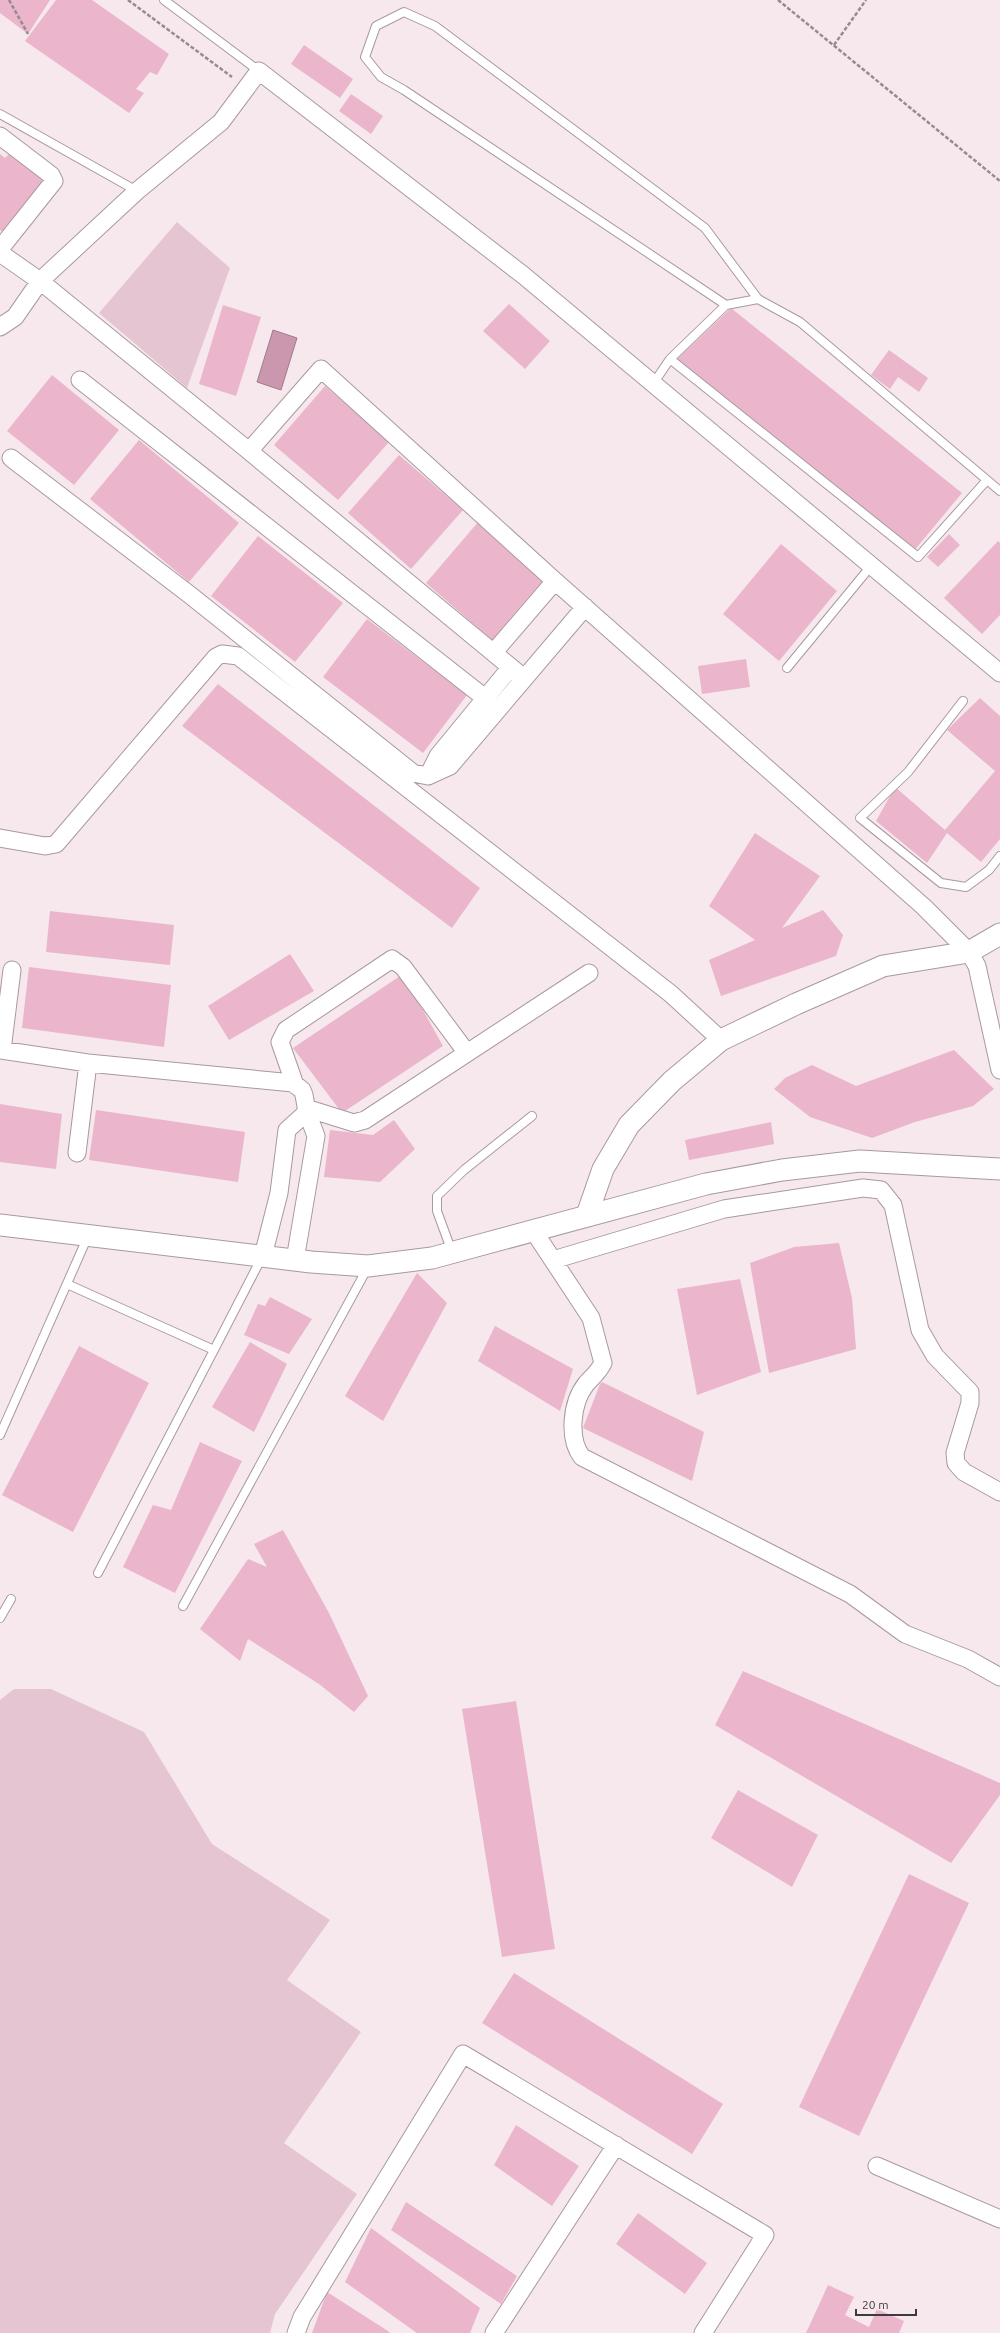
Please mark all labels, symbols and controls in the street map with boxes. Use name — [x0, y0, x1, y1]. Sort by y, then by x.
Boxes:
scale bar — [856, 2291, 916, 2317]
text: 20 m — [862, 2298, 889, 2311]

